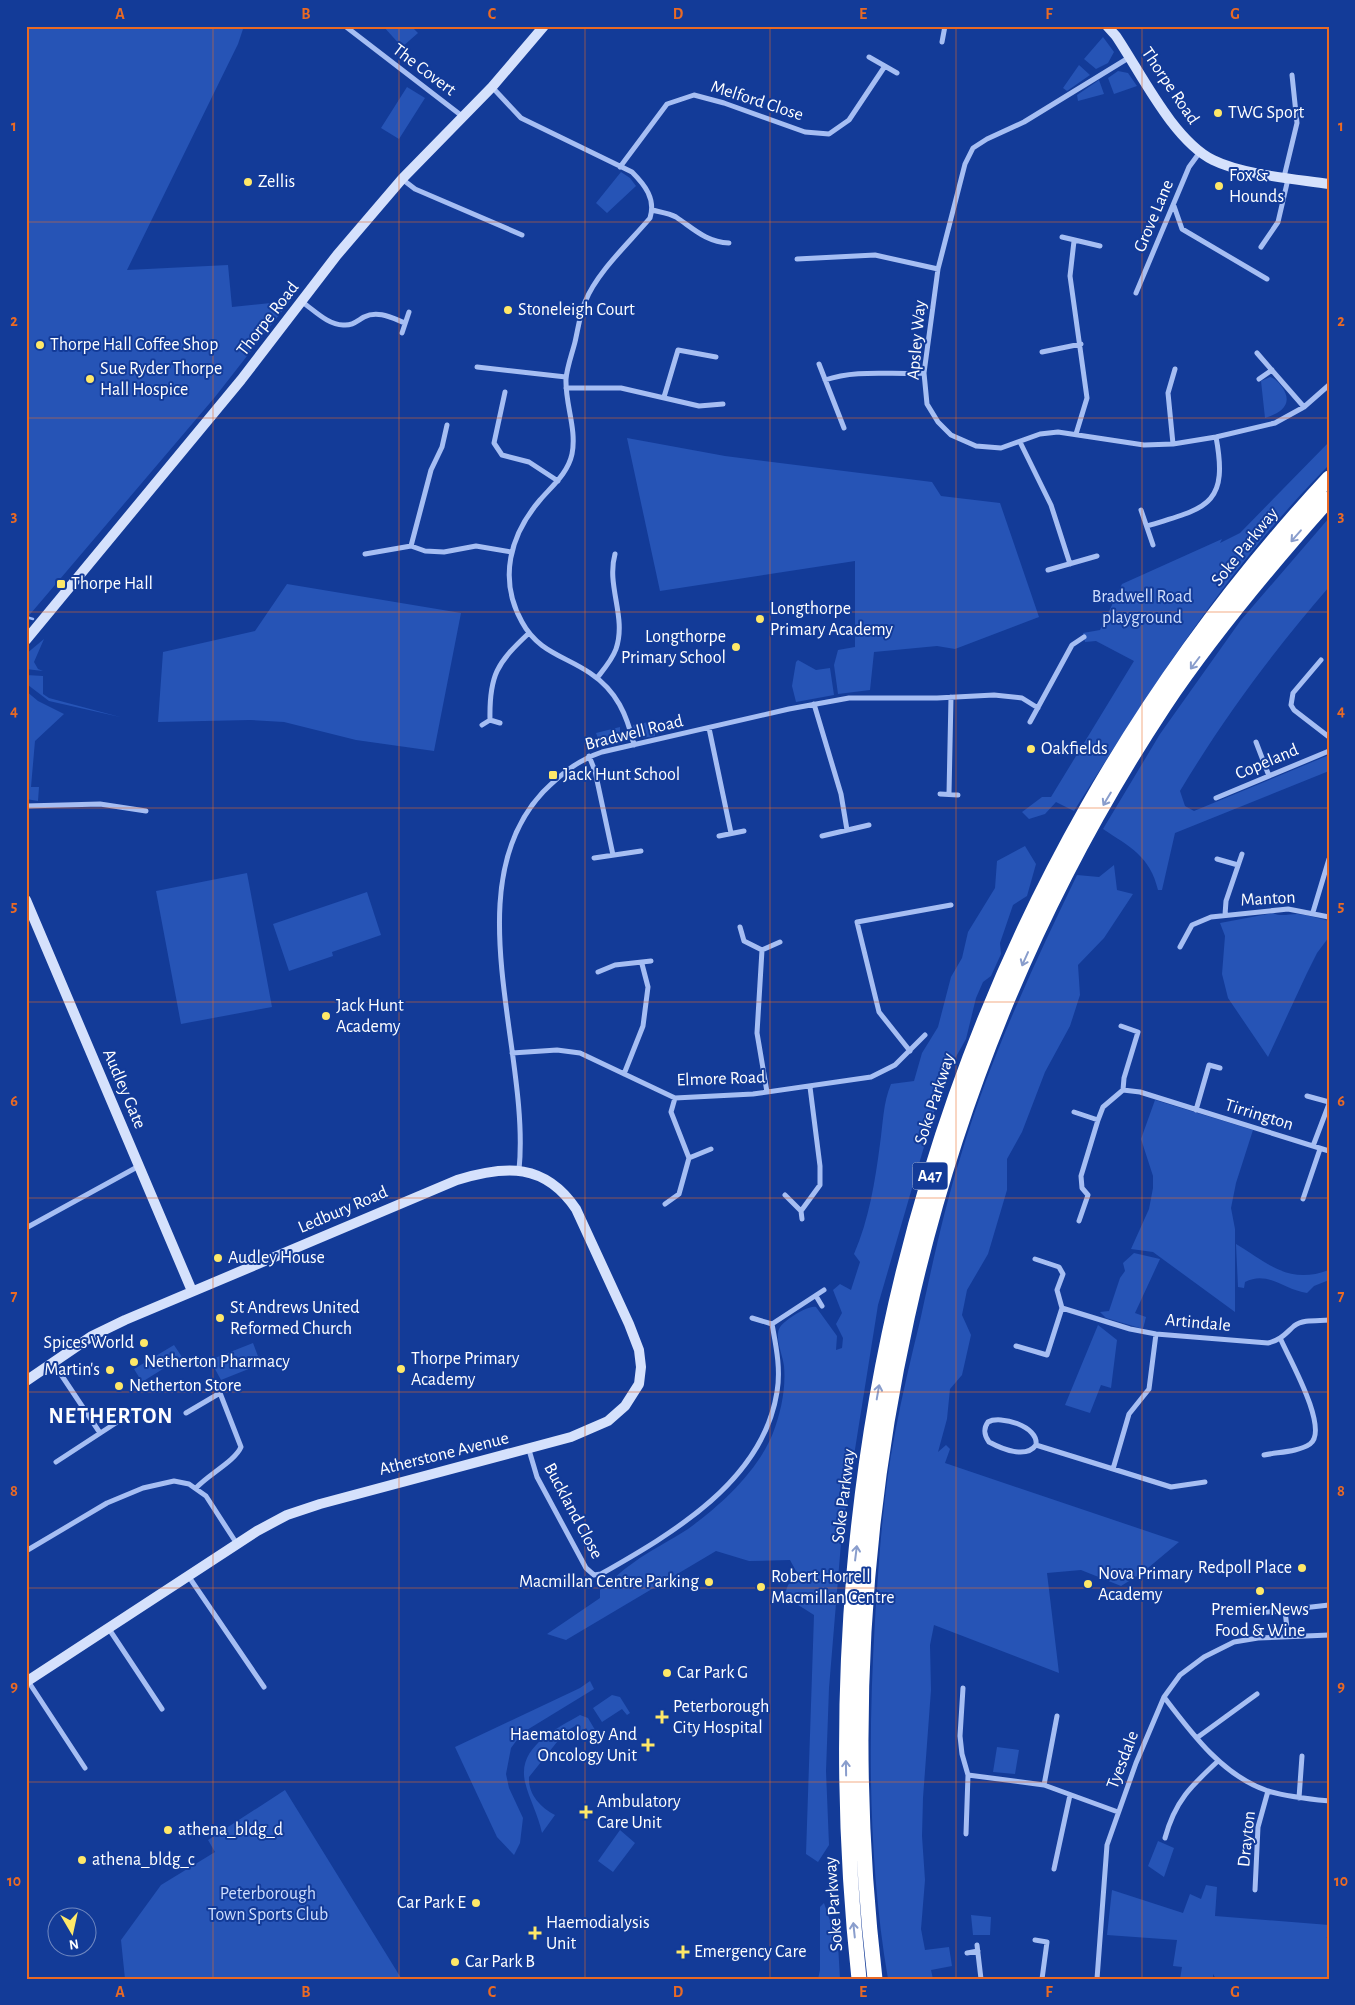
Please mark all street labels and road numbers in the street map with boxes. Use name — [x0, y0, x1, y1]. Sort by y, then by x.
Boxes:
street label: The Covert — [389, 41, 459, 100]
street label: Thorpe Road — [1138, 44, 1202, 128]
street label: Melford Close — [709, 78, 805, 124]
street label: Grove Lane — [1131, 177, 1177, 255]
street label: Thorpe Road — [234, 279, 302, 359]
street label: Apsley Way — [905, 299, 929, 381]
street label: Soke Parkway — [1208, 504, 1282, 590]
street label: Bradwell Road — [583, 712, 685, 754]
street label: Copeland — [1233, 741, 1301, 783]
street label: Manton — [1240, 889, 1296, 909]
street label: Audley Gate — [99, 1047, 149, 1131]
street label: Soke Parkway — [912, 1051, 958, 1147]
street label: Elmore Road — [676, 1068, 766, 1090]
street label: Tirrington — [1223, 1096, 1295, 1134]
road number: A47 — [912, 1162, 948, 1190]
street label: Ledbury Road — [295, 1183, 391, 1237]
street label: Artindale — [1164, 1311, 1232, 1335]
street label: Atherstone Avenue — [377, 1429, 511, 1479]
street label: Soke Parkway — [829, 1448, 859, 1544]
street label: Buckland Close — [540, 1460, 606, 1562]
street label: Tyesdale — [1104, 1729, 1142, 1791]
street label: Drayton — [1235, 1810, 1259, 1868]
street label: Soke Parkway — [822, 1856, 846, 1952]

